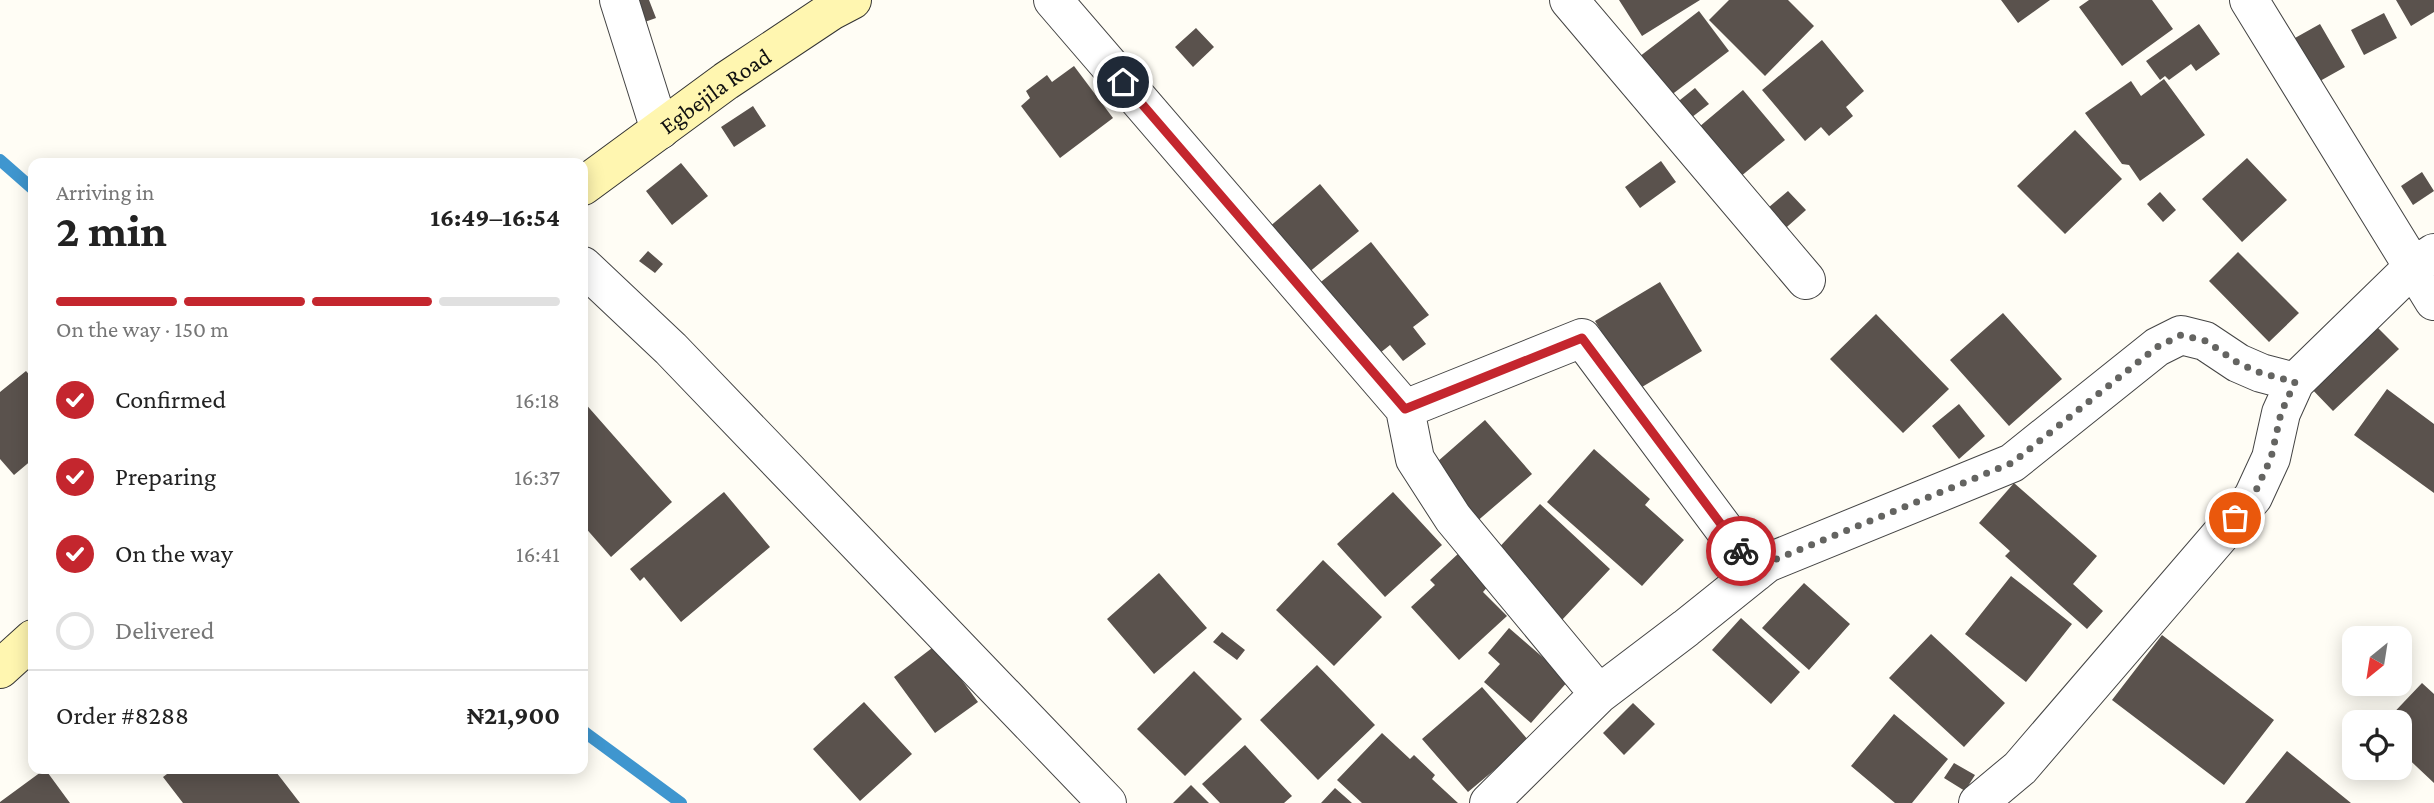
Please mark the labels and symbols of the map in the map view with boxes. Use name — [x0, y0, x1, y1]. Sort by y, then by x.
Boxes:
street label: Egbejila Road — [654, 41, 776, 139]
pin — [1093, 52, 1153, 112]
pin — [2205, 488, 2265, 548]
courier — [1706, 516, 1776, 586]
north arrow — [2342, 626, 2412, 696]

